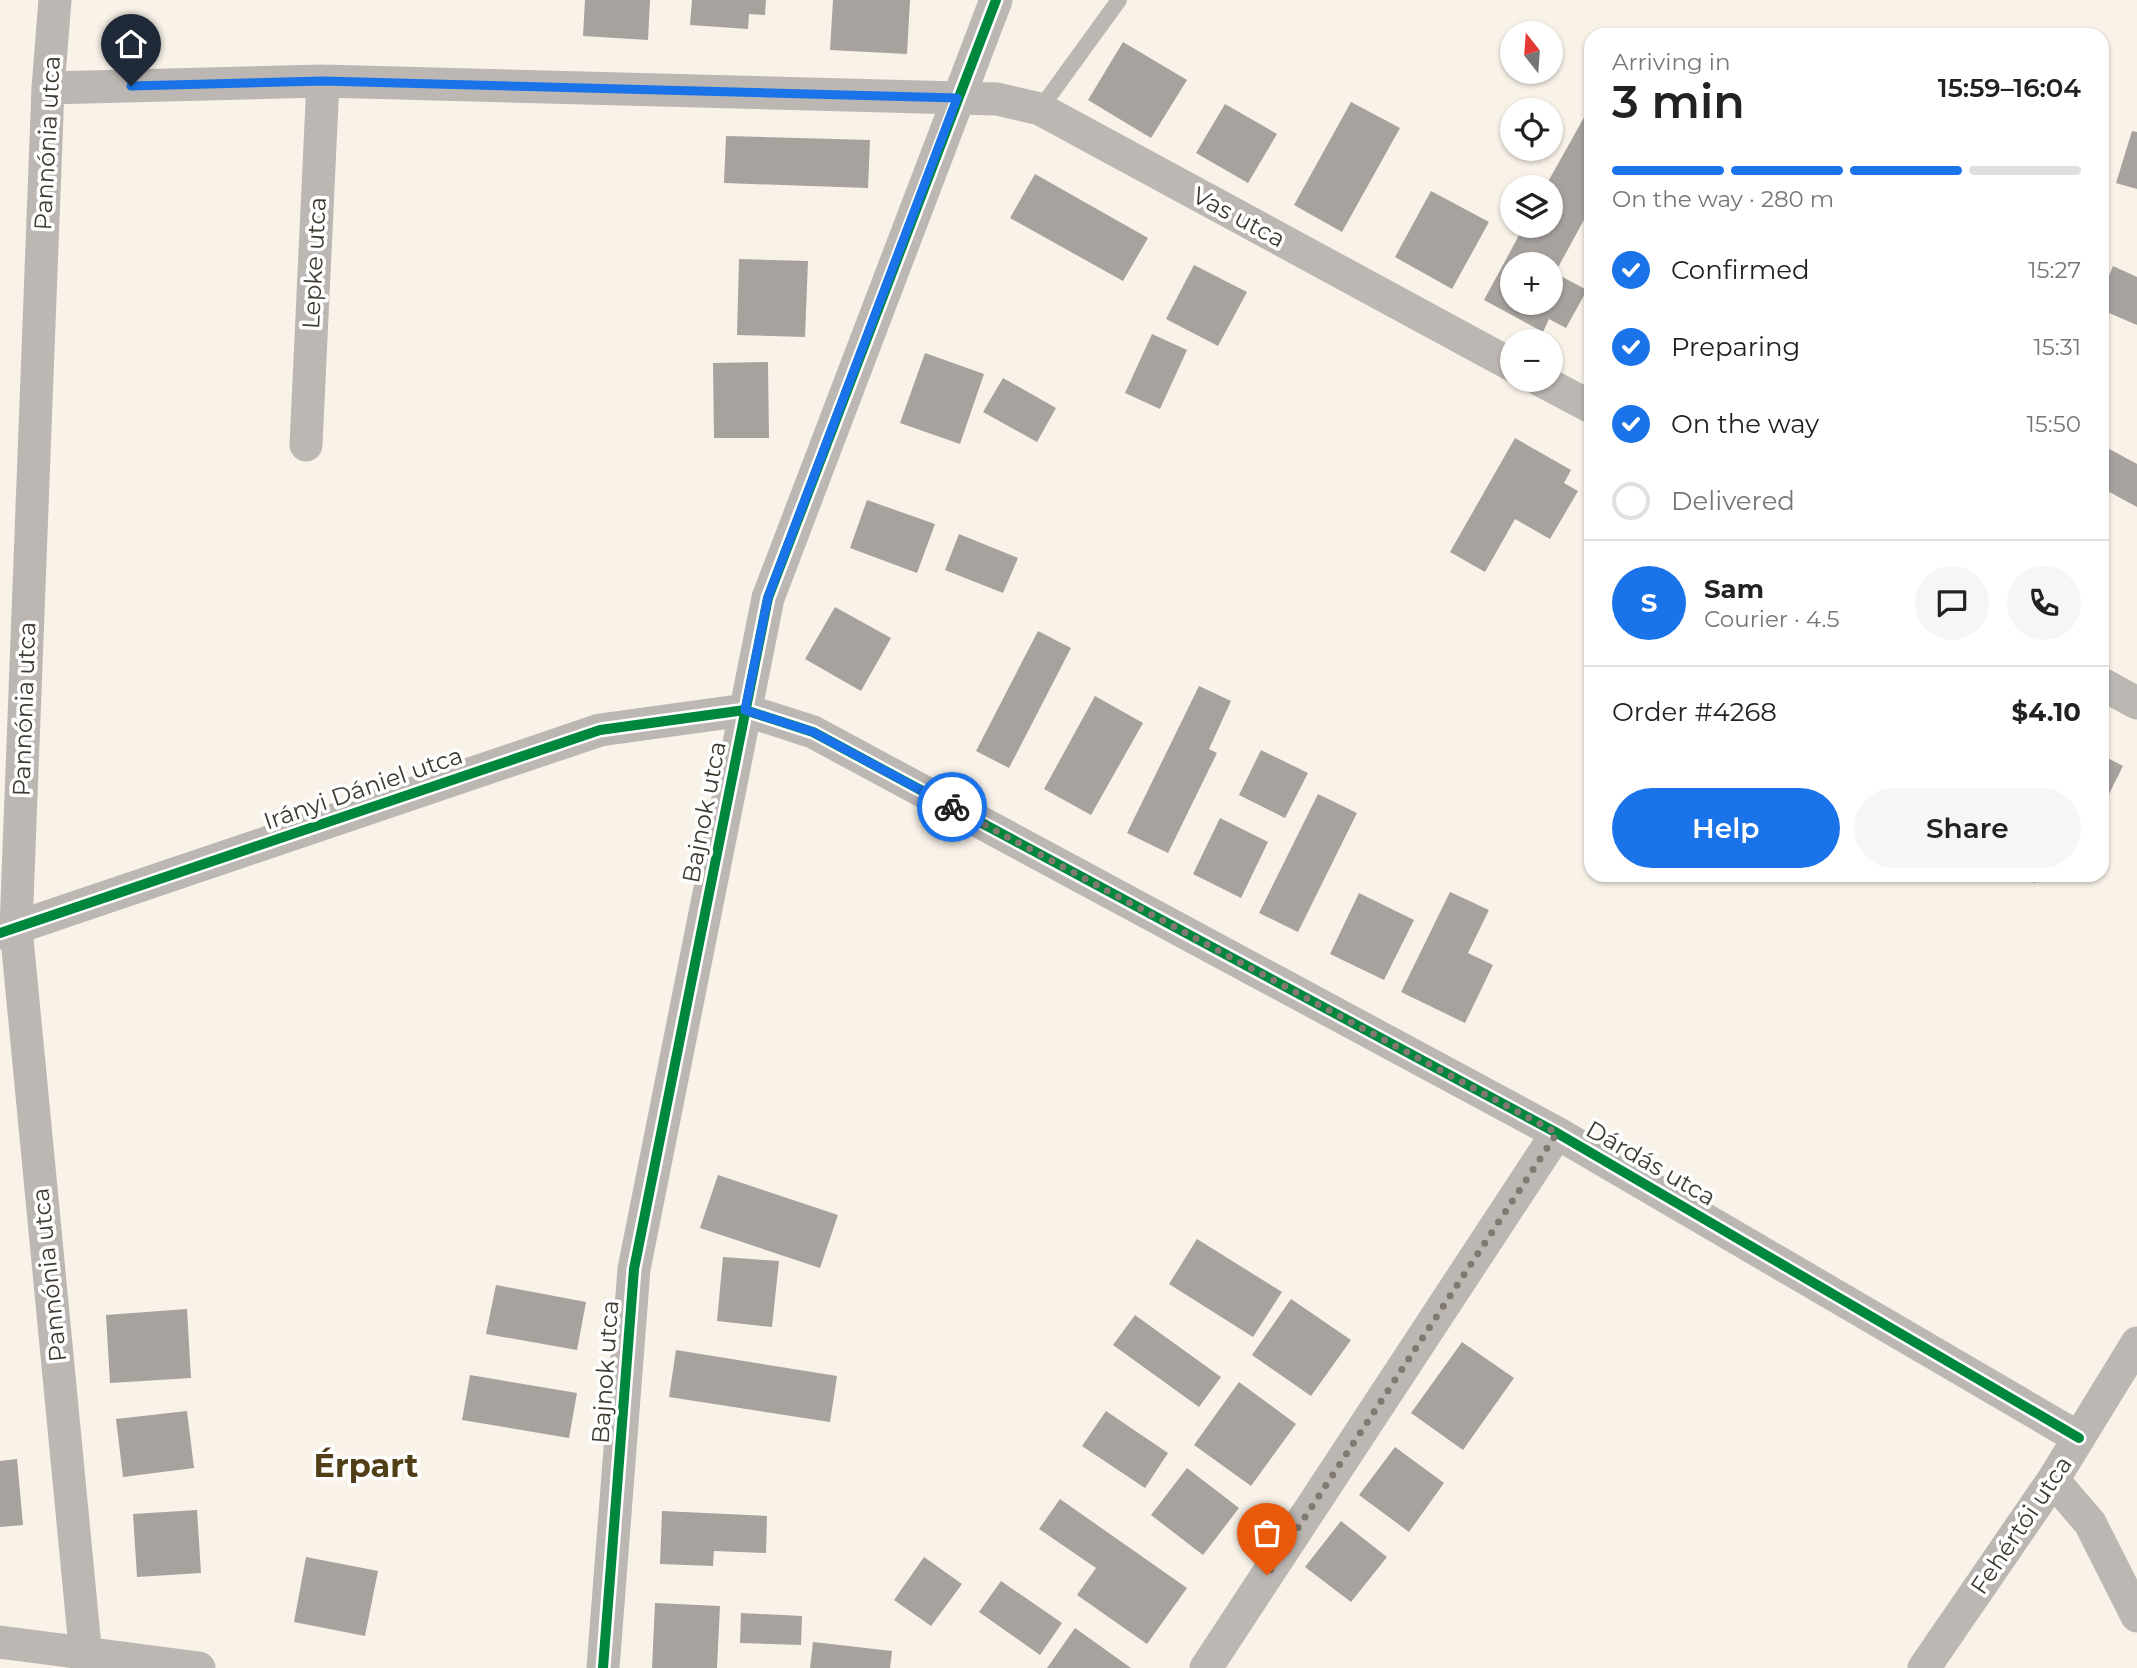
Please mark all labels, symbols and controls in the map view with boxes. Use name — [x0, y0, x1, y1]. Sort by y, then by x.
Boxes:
pin — [101, 14, 161, 86]
north arrow — [1500, 21, 1563, 84]
map controls — [1500, 21, 1563, 392]
icon: home — [112, 25, 150, 63]
text: Arriving in — [1612, 48, 1731, 76]
street label: Pannónia utca — [28, 55, 66, 231]
text: 15:59–16:04 — [1938, 72, 2081, 104]
text: 3 min — [1612, 73, 1745, 130]
button: locate — [1500, 98, 1563, 161]
button: layers — [1500, 175, 1563, 238]
street label: Vas utca — [1188, 181, 1290, 253]
text: On the way · 280 m — [1612, 185, 1834, 213]
street label: Lepke utca — [296, 196, 332, 330]
icon: check — [1612, 251, 1650, 289]
button: + — [1500, 252, 1563, 315]
text: Confirmed — [1671, 254, 1810, 286]
text: 15:27 — [2028, 256, 2081, 284]
icon: check — [1612, 328, 1650, 366]
button: − — [1500, 329, 1563, 392]
text: Preparing — [1671, 331, 1800, 363]
text: 15:31 — [2034, 333, 2081, 361]
icon: check — [1612, 405, 1650, 443]
text: On the way — [1671, 408, 1819, 440]
text: 15:50 — [2027, 410, 2081, 438]
text: Delivered — [1671, 485, 1795, 517]
button: chat — [1915, 566, 1989, 640]
button: phone — [2007, 566, 2081, 640]
text: Sam — [1704, 573, 1764, 605]
text: S — [1641, 587, 1657, 619]
text: Courier · 4.5 — [1704, 605, 1839, 633]
street label: Pannónia utca — [6, 621, 42, 797]
text: Order #4268 — [1612, 696, 1777, 728]
text: $4.10 — [2011, 696, 2081, 728]
street label: Bajnok utca — [676, 739, 732, 885]
street label: Irányi Dániel utca — [260, 740, 466, 836]
courier — [917, 772, 987, 842]
icon: bike — [933, 788, 971, 826]
button: Help — [1612, 788, 1840, 868]
button: Share — [1854, 788, 2081, 868]
street label: Dárdás utca — [1581, 1114, 1721, 1212]
street label: Pannónia utca — [25, 1187, 73, 1363]
street label: Bajnok utca — [586, 1299, 624, 1445]
district label: Érpart — [314, 1446, 419, 1485]
street label: Fehértói utca — [1964, 1451, 2078, 1599]
pin — [1237, 1503, 1297, 1575]
icon: bag — [1248, 1514, 1286, 1552]

